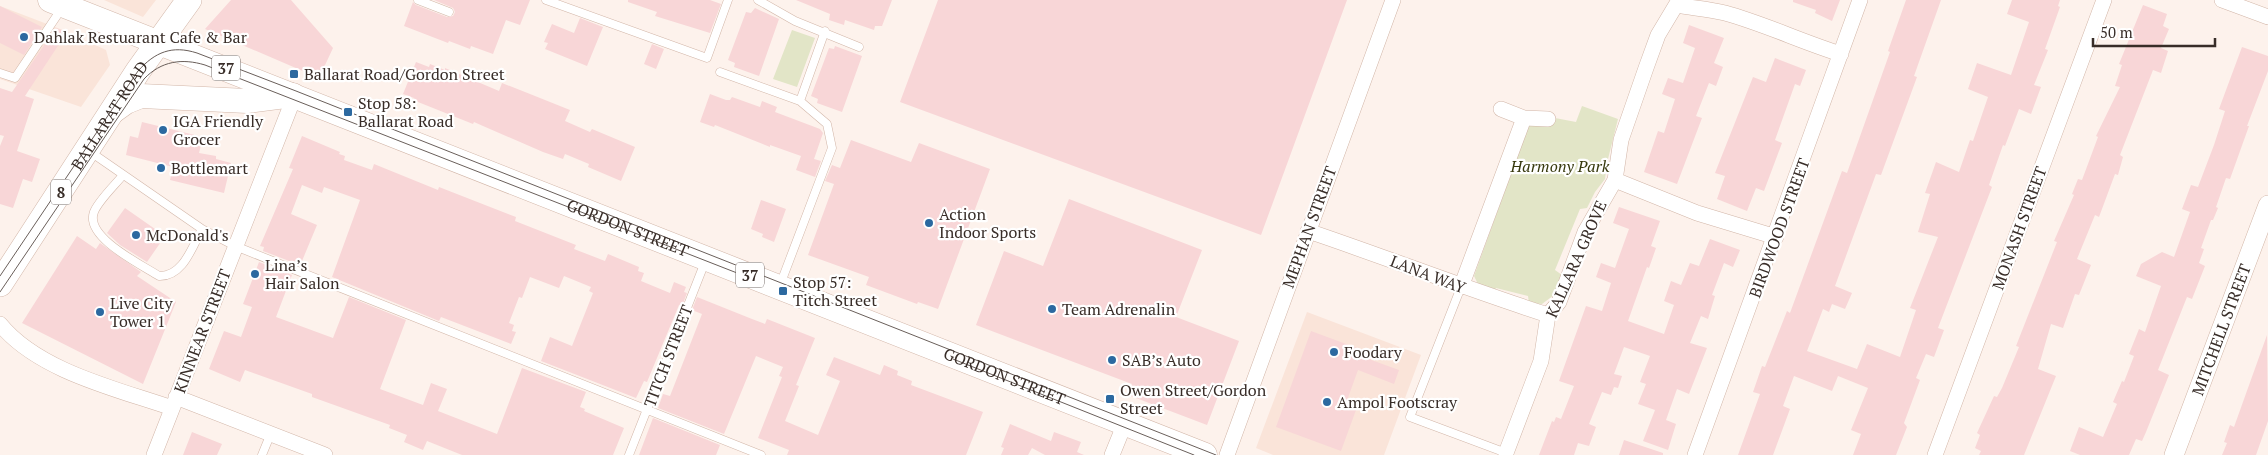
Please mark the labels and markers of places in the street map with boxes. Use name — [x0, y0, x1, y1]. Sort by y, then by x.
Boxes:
place label: Dahlak Restuarant Cafe & Bar — [34, 26, 248, 48]
marker: Dahlak Restuarant Cafe & Bar — [18, 31, 30, 43]
place label: Ballarat Road/Gordon Street — [304, 63, 505, 85]
marker: Ballarat Road/Gordon Street — [288, 68, 300, 80]
place label: Stop 58: Ballarat Road — [358, 92, 453, 132]
marker: Stop 58: Ballarat Road — [342, 106, 354, 118]
place label: IGA Friendly Grocer — [173, 110, 264, 150]
marker: IGA Friendly Grocer — [157, 124, 169, 136]
place label: Bottlemart — [171, 157, 248, 179]
marker: Bottlemart — [155, 162, 167, 174]
place label: Action Indoor Sports — [939, 203, 1036, 243]
marker: Action Indoor Sports — [923, 217, 935, 229]
place label: McDonald's — [146, 224, 229, 246]
marker: McDonald's — [130, 229, 142, 241]
place label: Lina’s Hair Salon — [265, 254, 340, 294]
marker: Lina’s Hair Salon — [249, 268, 261, 280]
place label: Stop 57: Titch Street — [793, 271, 877, 311]
marker: Stop 57: Titch Street — [777, 285, 789, 297]
place label: Live City Tower 1 — [110, 292, 173, 332]
place label: Team Adrenalin — [1062, 298, 1176, 320]
marker: Team Adrenalin — [1046, 303, 1058, 315]
marker: Live City Tower 1 — [94, 306, 106, 318]
place label: Foodary — [1344, 341, 1403, 363]
marker: Foodary — [1328, 346, 1340, 358]
place label: SAB’s Auto — [1122, 349, 1201, 371]
marker: SAB’s Auto — [1106, 354, 1118, 366]
place label: Owen Street/Gordon Street — [1120, 379, 1267, 419]
place label: Ampol Footscray — [1337, 391, 1458, 413]
marker: Owen Street/Gordon Street — [1104, 393, 1116, 405]
marker: Ampol Footscray — [1321, 396, 1333, 408]

